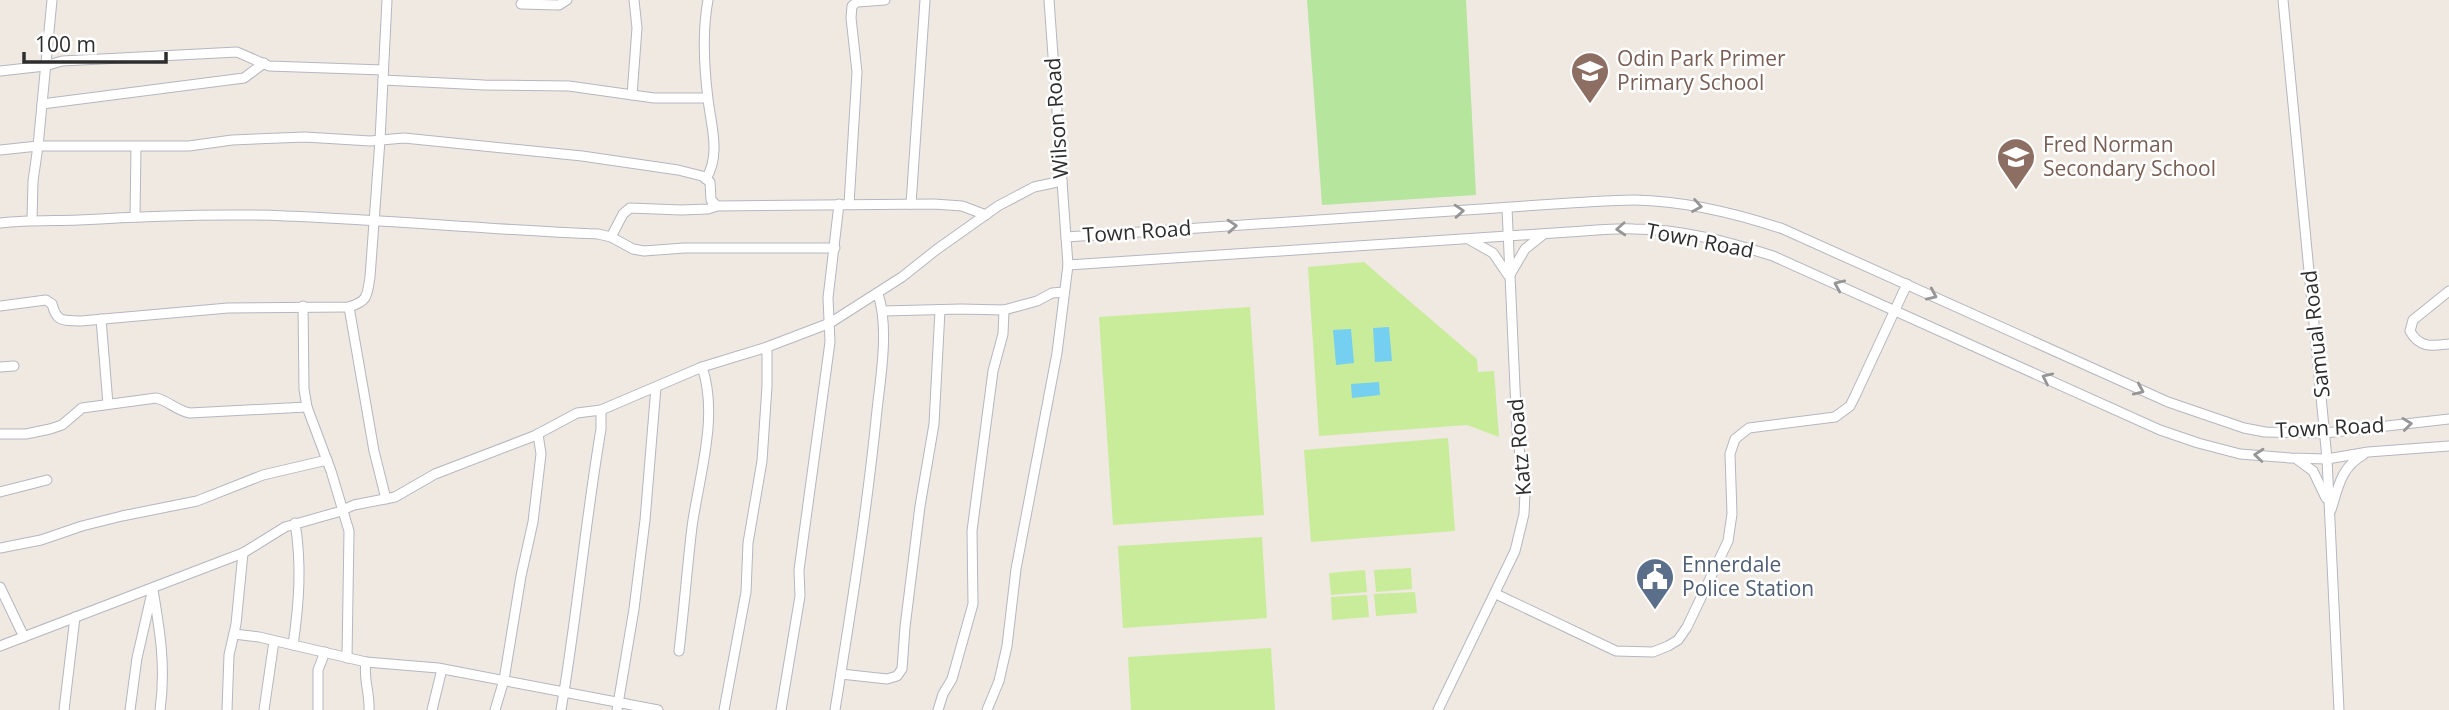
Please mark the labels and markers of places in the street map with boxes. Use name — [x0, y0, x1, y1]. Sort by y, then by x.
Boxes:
place label: Odin Park Primer Primary School — [1617, 44, 1786, 96]
school or university icon: Odin Park Primer Primary School — [1569, 50, 1611, 105]
place label: Fred Norman Secondary School — [2043, 130, 2216, 182]
school or university icon: Fred Norman Secondary School — [1995, 136, 2037, 191]
place label: Ennerdale Police Station — [1682, 550, 1814, 602]
public building icon: Ennerdale Police Station — [1634, 556, 1676, 611]

